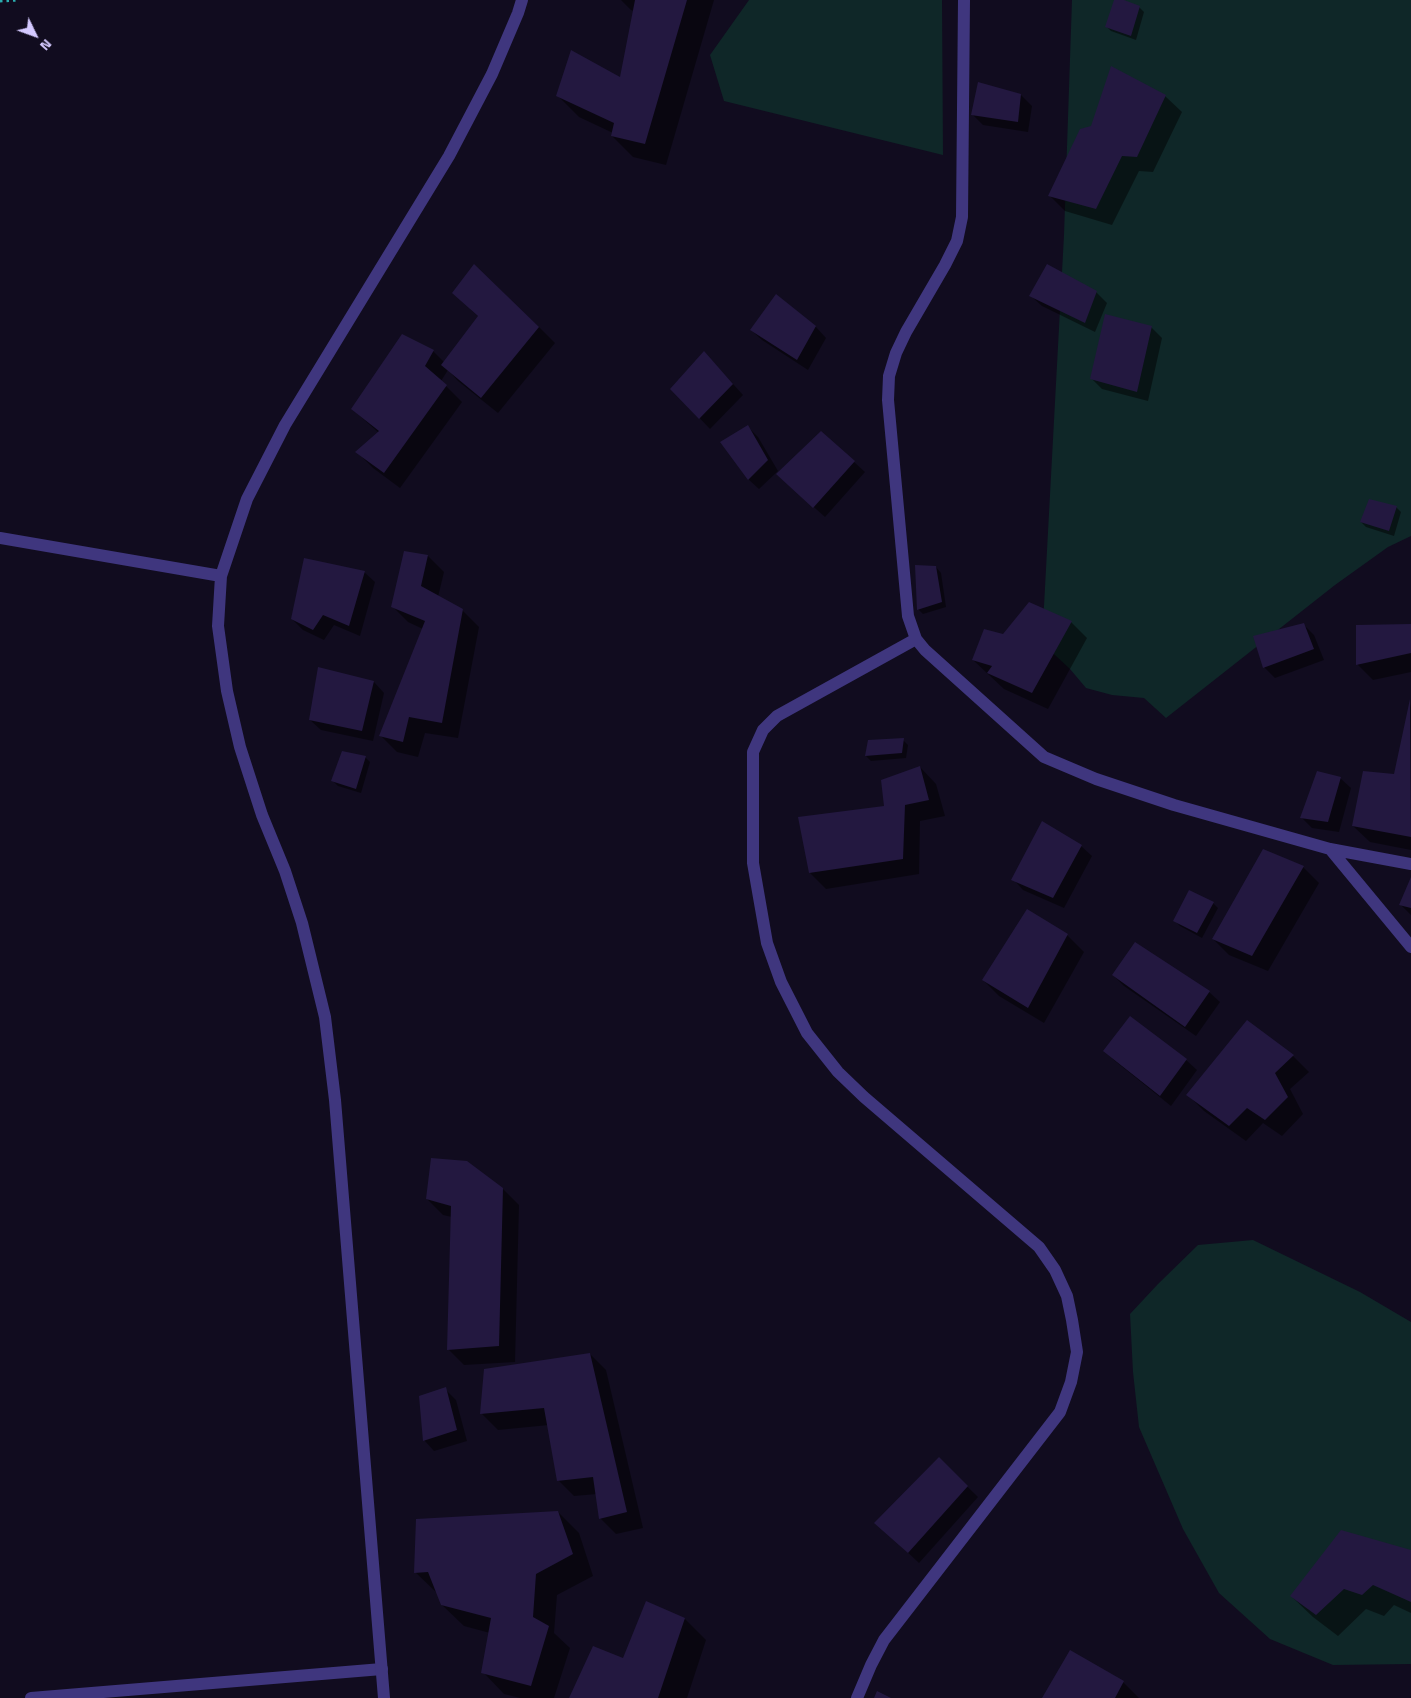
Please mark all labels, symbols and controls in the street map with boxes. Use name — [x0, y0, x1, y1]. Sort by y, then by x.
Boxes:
north arrow — [10, 10, 60, 60]
text: N — [35, 35, 58, 56]

